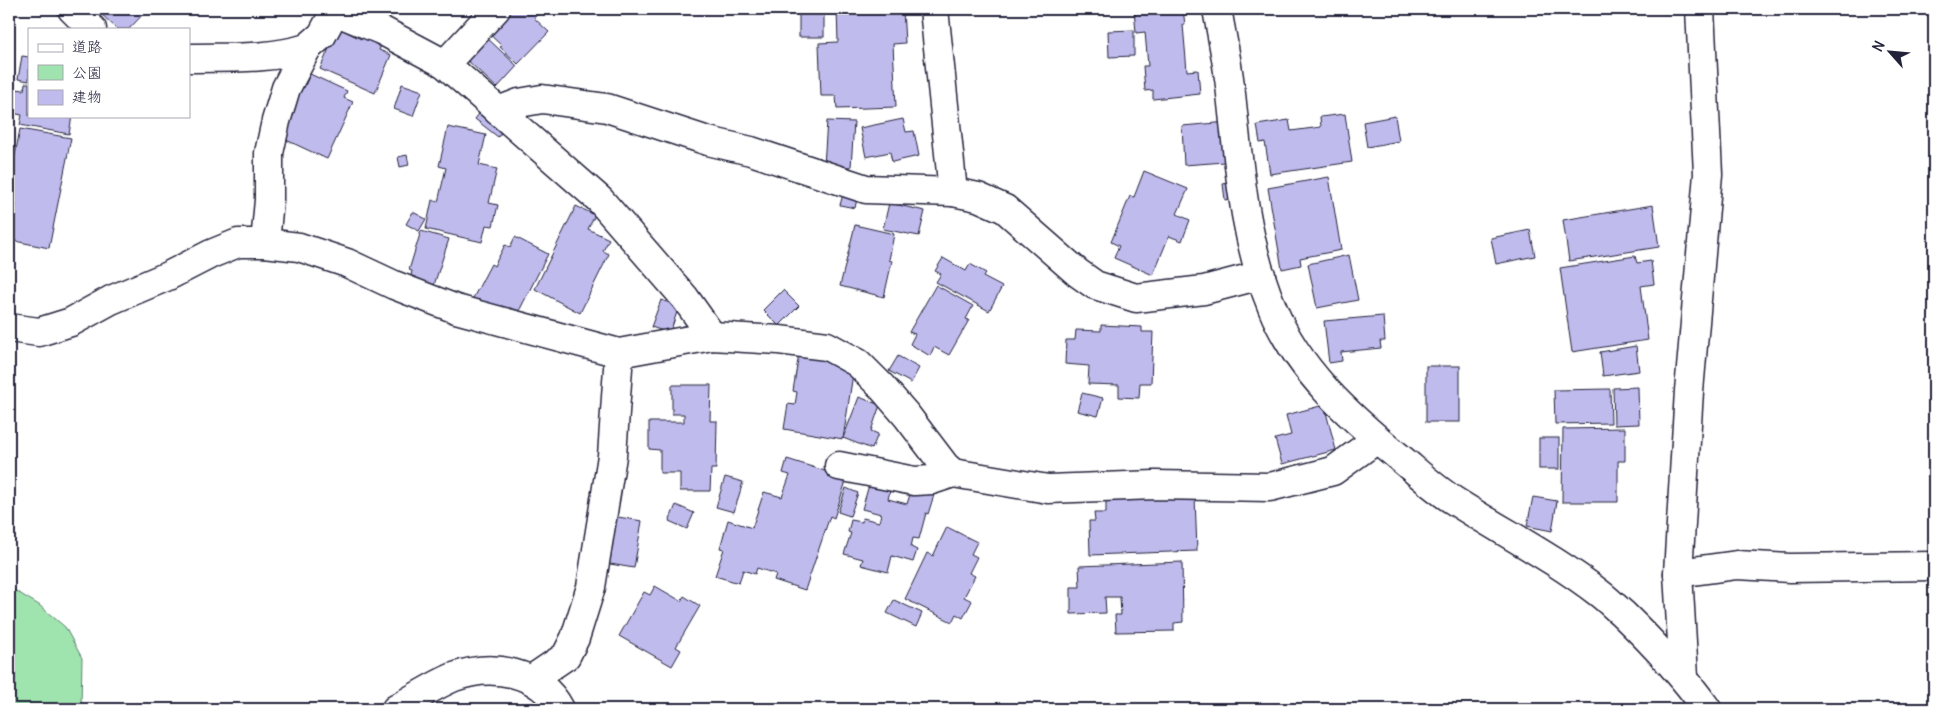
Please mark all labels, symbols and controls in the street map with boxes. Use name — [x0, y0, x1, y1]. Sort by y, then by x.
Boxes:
legend — [28, 28, 190, 118]
north arrow — [1866, 28, 1916, 78]
text: 道路 — [72, 37, 102, 56]
text: N — [1868, 38, 1889, 54]
text: 公園 — [72, 63, 102, 82]
text: 建物 — [72, 87, 102, 106]

